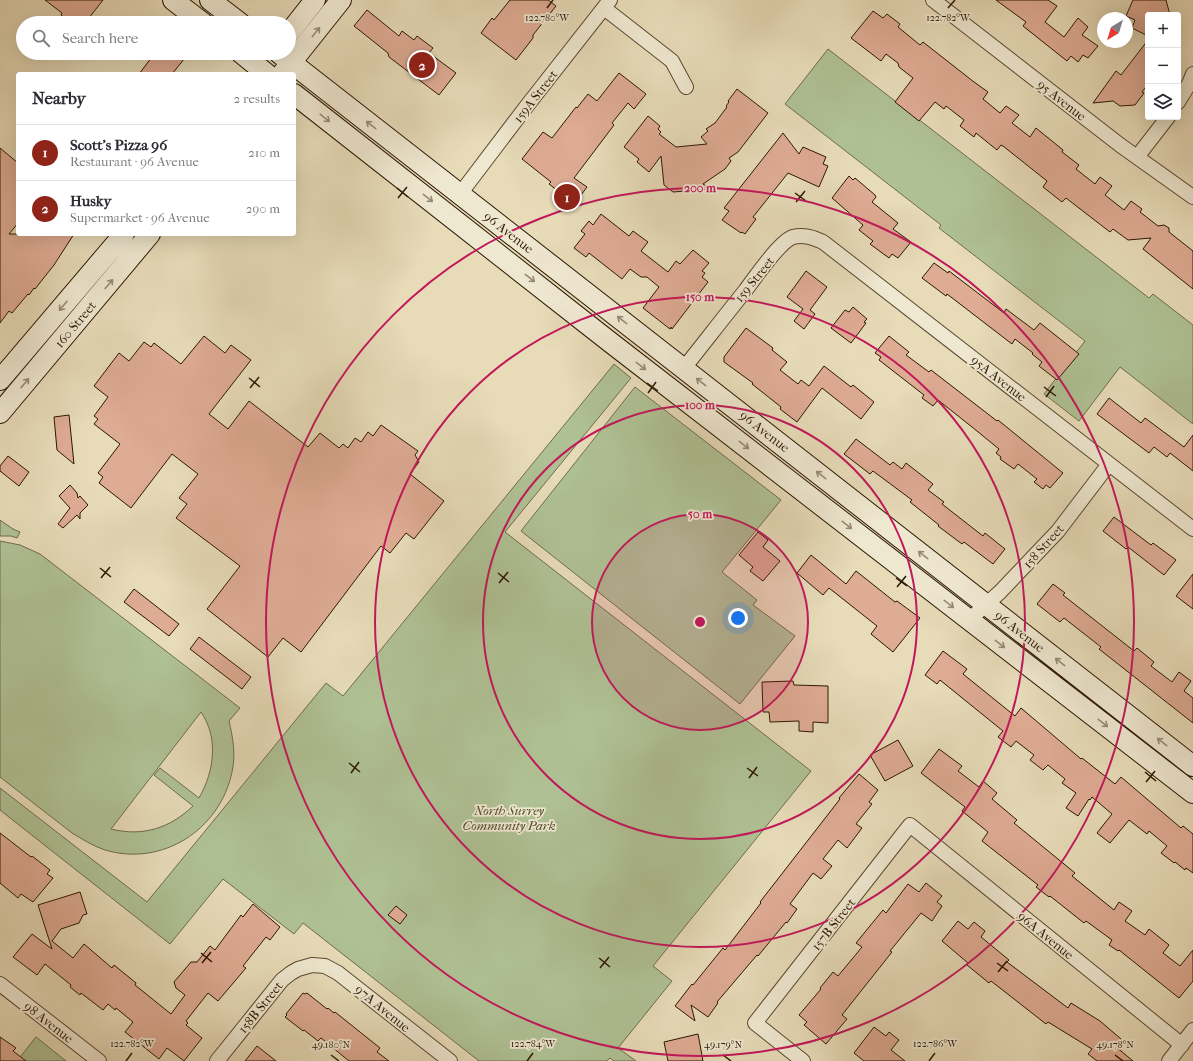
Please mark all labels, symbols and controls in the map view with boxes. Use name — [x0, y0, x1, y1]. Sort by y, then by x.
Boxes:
text: 122.780°W — [525, 12, 570, 24]
text: 122.782°W — [926, 12, 971, 24]
north arrow — [1097, 12, 1133, 48]
map controls — [1145, 12, 1181, 120]
button: + — [1145, 12, 1181, 48]
search box — [16, 16, 296, 60]
icon: search — [30, 27, 52, 49]
one-way arrow — [311, 27, 320, 38]
text: Search here — [62, 29, 138, 47]
button: − — [1145, 48, 1181, 84]
pin: 2 — [409, 50, 435, 80]
street label: 159A Street — [510, 67, 561, 126]
street label: 95 Avenue — [1035, 77, 1089, 124]
button: layers — [1145, 84, 1181, 120]
text: Nearby — [32, 88, 86, 108]
text: 2 results — [234, 91, 280, 106]
one-way arrow — [319, 114, 330, 123]
one-way arrow — [366, 121, 377, 129]
text: Scott's Pizza 96 — [70, 136, 167, 154]
text: 1 — [43, 145, 47, 160]
text: 210 m — [248, 145, 280, 160]
text: Restaurant · 96 Avenue — [70, 154, 199, 169]
text: 200 m — [684, 181, 717, 195]
pin: 1 — [554, 182, 580, 212]
text: Husky — [70, 192, 111, 210]
one-way arrow — [422, 194, 433, 202]
text: 2 — [42, 201, 48, 216]
text: 290 m — [246, 201, 280, 216]
street label: 96 Avenue — [481, 208, 537, 257]
text: Supermarket · 96 Avenue — [70, 210, 210, 225]
street label: 159 Street — [732, 253, 777, 305]
one-way arrow — [524, 274, 535, 283]
one-way arrow — [105, 278, 114, 289]
text: 150 m — [686, 290, 715, 304]
street label: 160 Street — [52, 298, 99, 351]
one-way arrow — [58, 301, 67, 312]
one-way arrow — [616, 315, 627, 324]
street label: 95A Avenue — [968, 352, 1030, 405]
one-way arrow — [635, 361, 646, 370]
one-way arrow — [21, 377, 30, 388]
one-way arrow — [696, 378, 707, 386]
text: 100 m — [685, 398, 716, 412]
street label: 96 Avenue — [737, 407, 793, 456]
one-way arrow — [738, 441, 749, 449]
one-way arrow — [815, 471, 826, 479]
text: 50 m — [688, 507, 713, 521]
one-way arrow — [841, 520, 852, 529]
street label: 158 Street — [1020, 521, 1067, 571]
one-way arrow — [918, 551, 929, 559]
one-way arrow — [944, 600, 955, 608]
street label: 96 Avenue — [992, 607, 1048, 656]
your location — [728, 608, 748, 628]
centre of rings — [693, 615, 707, 629]
one-way arrow — [995, 639, 1006, 648]
one-way arrow — [1054, 657, 1065, 666]
one-way arrow — [1097, 719, 1108, 728]
one-way arrow — [1157, 737, 1168, 746]
park label: North Surrey Community Park — [462, 803, 556, 833]
street label: 157B Street — [808, 895, 859, 953]
street label: 96A Avenue — [1015, 908, 1077, 963]
street label: 158B Street — [235, 978, 286, 1036]
street label: 97A Avenue — [352, 982, 414, 1035]
street label: 98 Avenue — [21, 999, 77, 1047]
text: 122.782°W — [110, 1038, 155, 1050]
text: 122.784°W — [511, 1038, 556, 1050]
text: 122.786°W — [913, 1038, 958, 1050]
text: 49.180°N — [312, 1039, 351, 1051]
text: 49.179°N — [704, 1039, 742, 1051]
text: 49.178°N — [1096, 1039, 1134, 1051]

